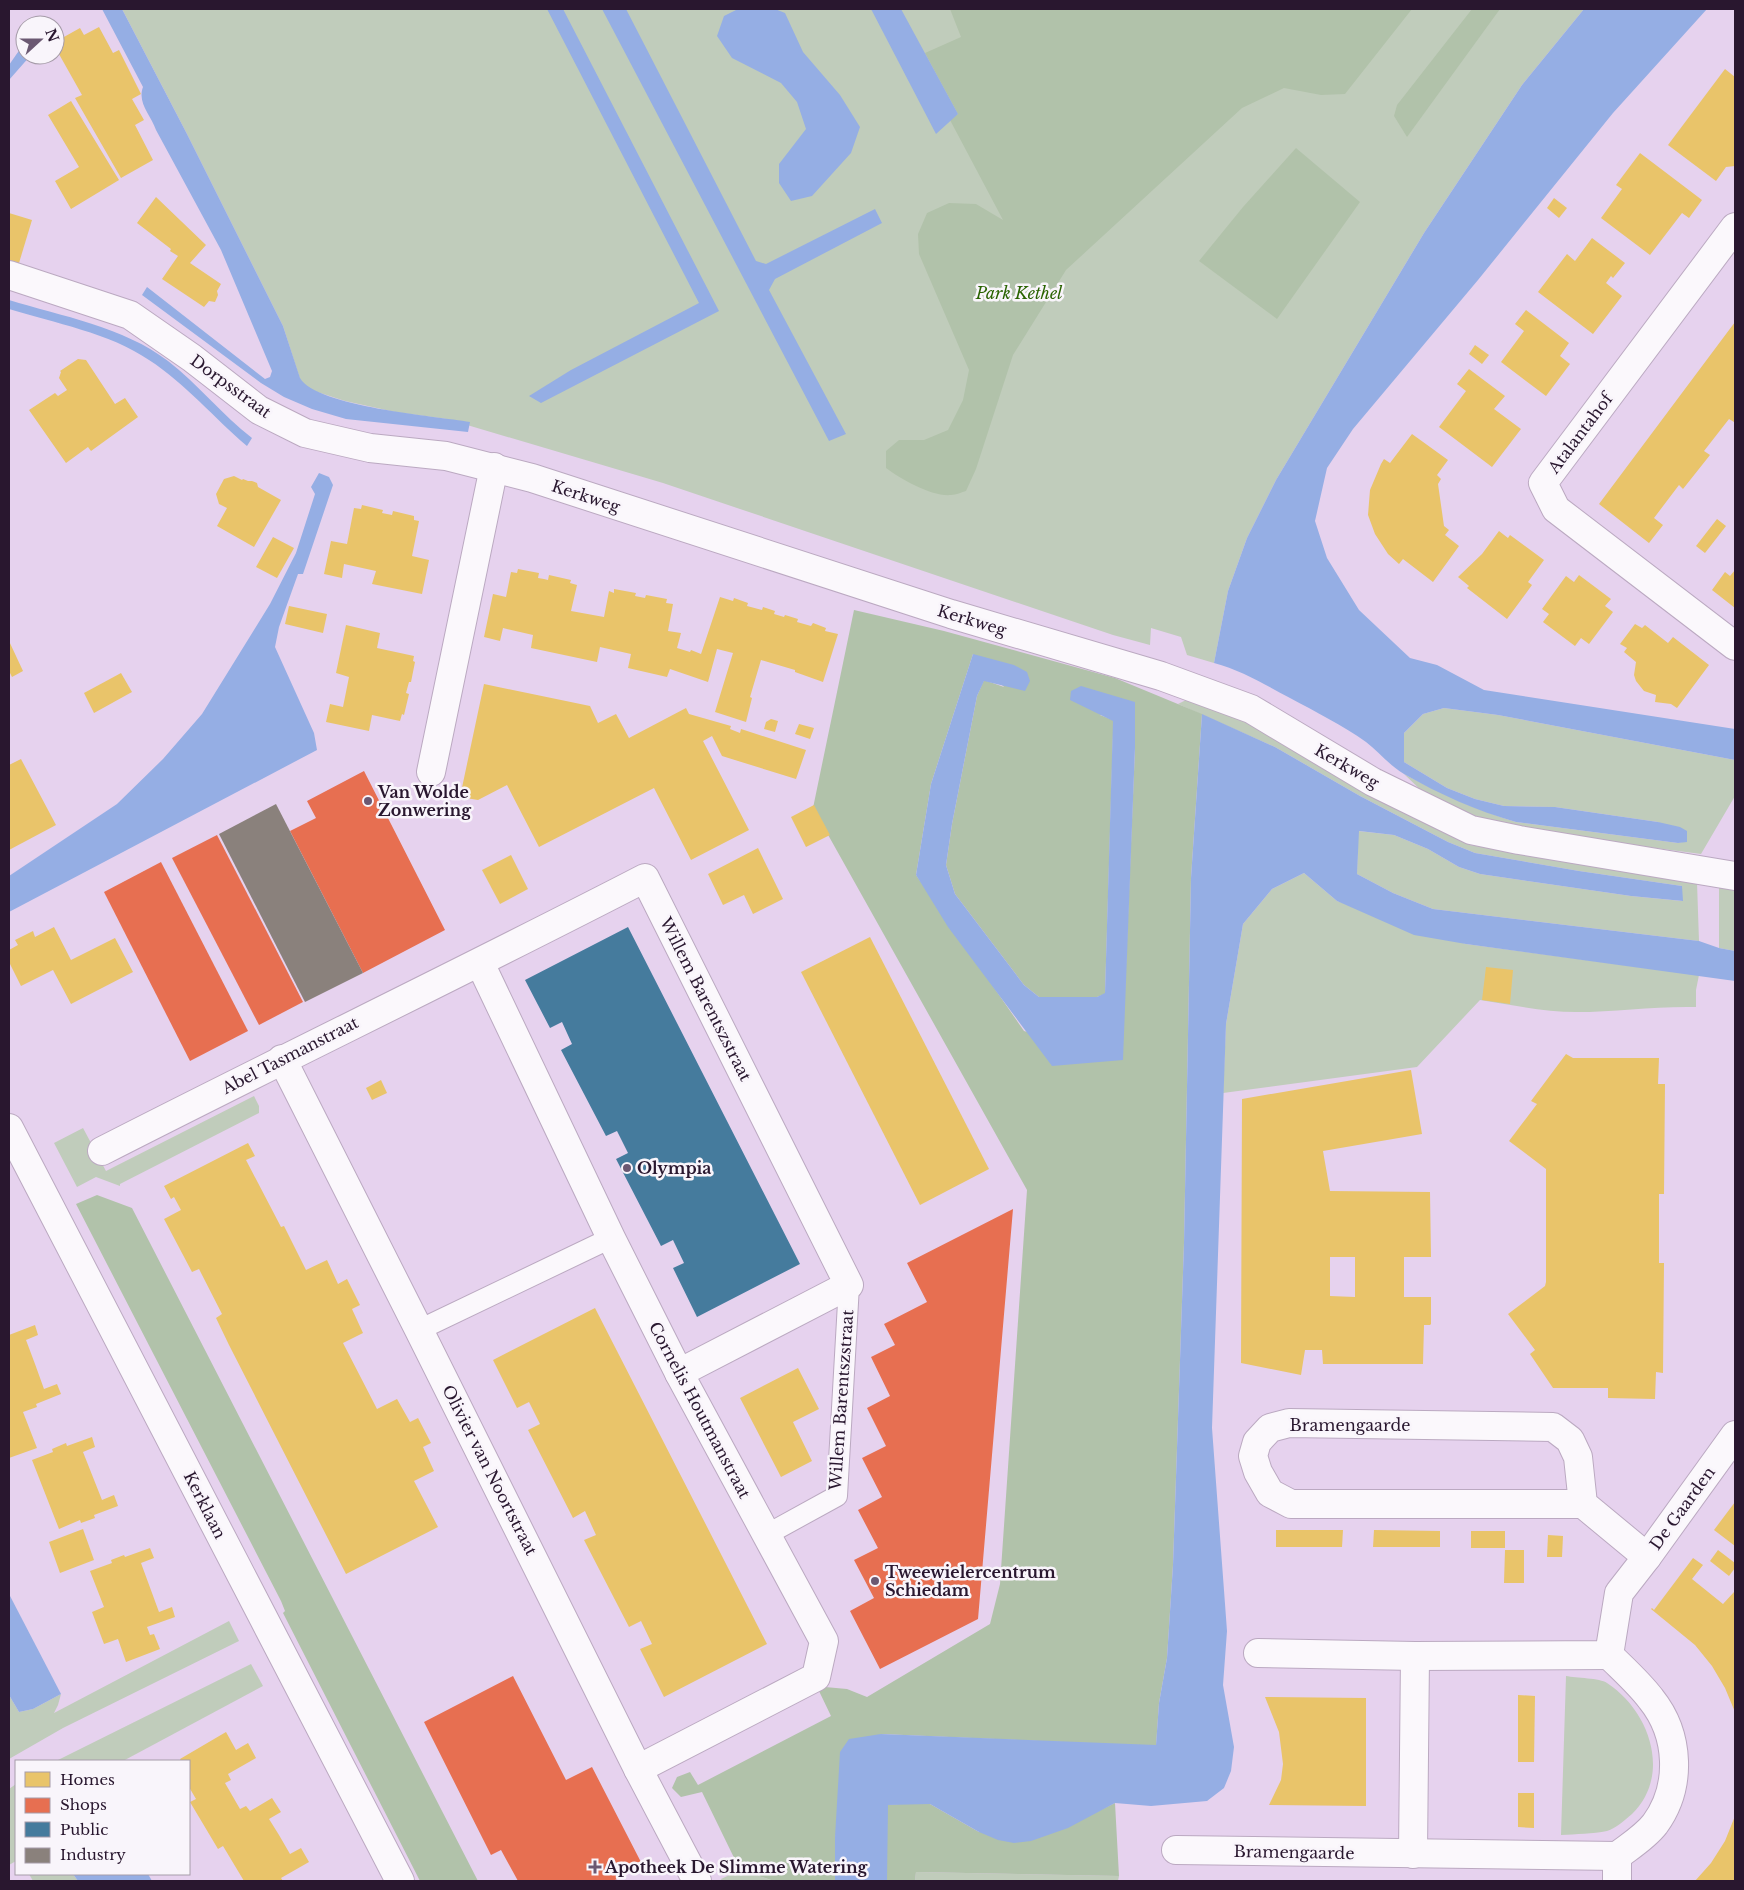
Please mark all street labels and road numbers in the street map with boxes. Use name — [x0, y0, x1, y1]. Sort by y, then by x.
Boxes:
street label: Dorpsstraat — [187, 350, 275, 422]
street label: Atalantahof — [1543, 387, 1618, 478]
street label: Kerkweg — [549, 476, 623, 517]
street label: Kerkweg — [935, 600, 1009, 640]
street label: Kerkweg — [1311, 740, 1383, 793]
street label: Willem Barentszstraat — [656, 913, 756, 1084]
street label: Abel Tasmanstraat — [218, 1012, 362, 1098]
street label: Willem Barentszstraat — [825, 1309, 857, 1492]
street label: Cornelis Houtmanstraat — [645, 1318, 755, 1502]
street label: Olivier van Noortstraat — [438, 1381, 542, 1559]
street label: Bramengaarde — [1290, 1415, 1410, 1435]
street label: De Gaarden — [1645, 1462, 1719, 1554]
street label: Kerklaan — [180, 1468, 230, 1542]
street label: Bramengaarde — [1233, 1841, 1355, 1863]

